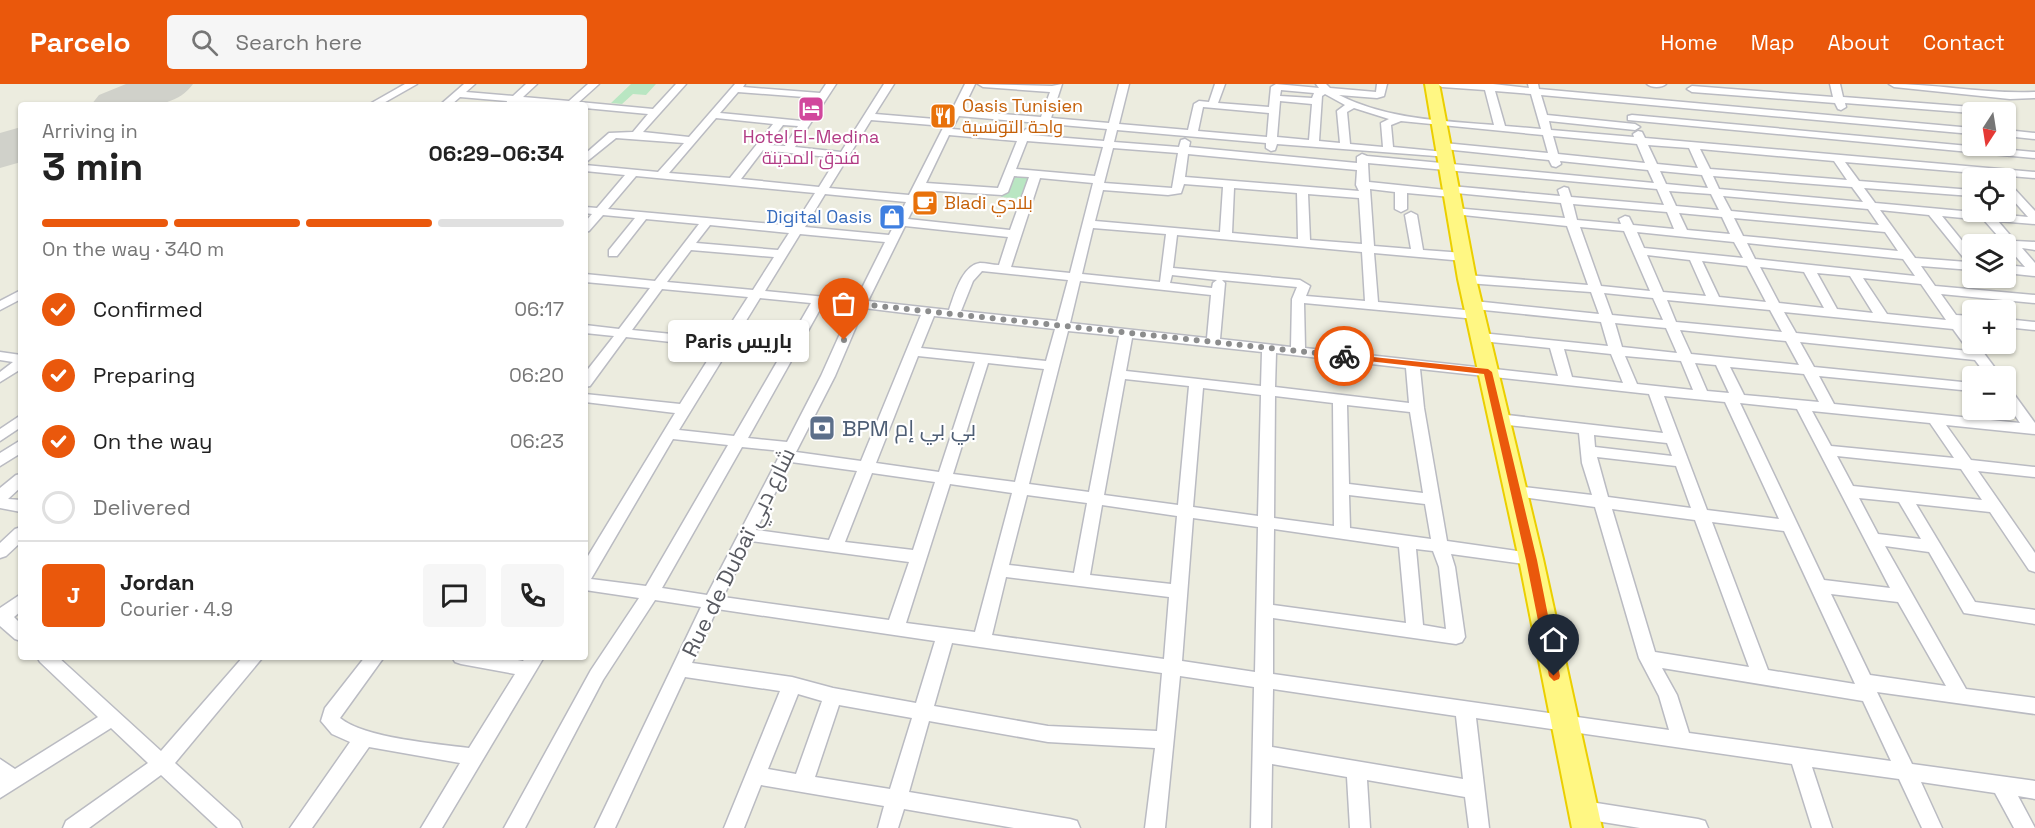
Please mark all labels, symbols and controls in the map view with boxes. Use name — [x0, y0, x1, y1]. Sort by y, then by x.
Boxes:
search box — [167, 15, 587, 69]
text: Parcelo — [30, 24, 131, 60]
icon: search — [188, 26, 221, 59]
text: Search here — [236, 28, 362, 56]
text: Home — [1660, 29, 1718, 56]
text: Map — [1751, 29, 1795, 56]
text: About — [1828, 29, 1890, 56]
text: Contact — [1923, 29, 2005, 56]
hotel icon: Hotel El-Medina فندق المدينة — [796, 94, 826, 124]
place label: Oasis Tunisien واحة التونسية — [962, 94, 1083, 138]
restaurant icon: Oasis Tunisien واحة التونسية — [928, 101, 958, 131]
north arrow — [1962, 102, 2016, 156]
map controls — [1962, 102, 2016, 420]
text: Arriving in — [42, 118, 138, 144]
place label: Hotel El-Medina فندق المدينة — [743, 125, 879, 170]
text: 06:29–06:34 — [428, 139, 564, 167]
text: 3 min — [42, 142, 143, 191]
button: locate — [1962, 168, 2016, 222]
cafe icon: Bladi بلادي — [910, 188, 940, 218]
place label: Bladi بلادي — [944, 191, 1033, 217]
shop icon: Digital Oasis — [877, 202, 907, 232]
place label: Digital Oasis — [766, 205, 872, 228]
button: layers — [1962, 234, 2016, 288]
text: On the way · 340 m — [42, 236, 224, 262]
pin — [818, 278, 869, 340]
icon: bag — [827, 287, 860, 320]
icon: check — [42, 293, 75, 326]
text: Confirmed — [93, 295, 203, 323]
text: 06:17 — [514, 296, 564, 322]
button: + — [1962, 300, 2016, 354]
callout: Paris باريس — [667, 319, 808, 361]
courier — [1314, 326, 1374, 386]
text: Paris باريس — [685, 328, 792, 354]
icon: bike — [1328, 340, 1361, 373]
icon: check — [42, 359, 75, 392]
text: Preparing — [93, 361, 195, 389]
text: 06:20 — [509, 362, 564, 388]
button: − — [1962, 366, 2016, 420]
bank icon: BPM بي بي إم — [807, 413, 837, 443]
place label: BPM بي بي إم — [842, 414, 976, 445]
icon: check — [42, 425, 75, 458]
text: On the way — [93, 427, 212, 455]
text: 06:23 — [510, 428, 564, 454]
street label: Rue de Dubaï شارع دبي — [675, 443, 803, 662]
text: Delivered — [93, 493, 191, 521]
button: chat — [423, 564, 486, 627]
button: phone — [501, 564, 564, 627]
text: Jordan — [120, 568, 195, 596]
text: J — [67, 581, 80, 609]
text: Courier · 4.9 — [120, 596, 233, 622]
pin — [1528, 614, 1579, 676]
icon: home — [1537, 623, 1570, 656]

